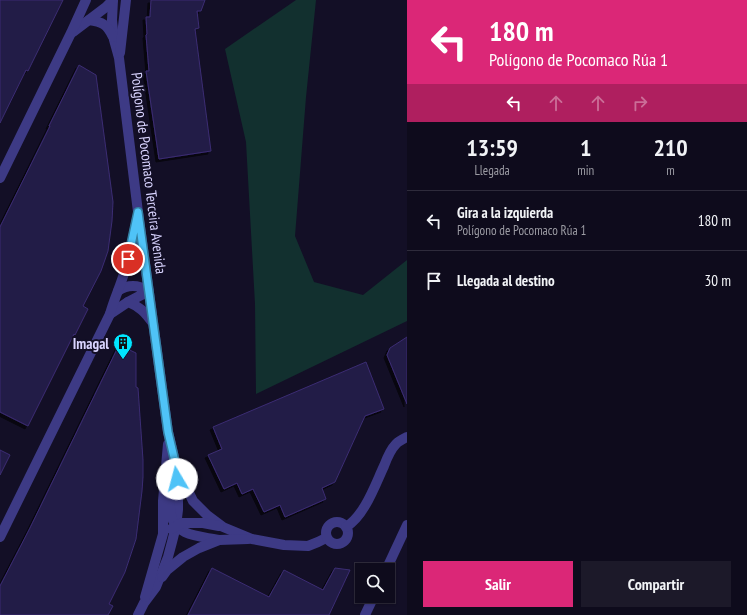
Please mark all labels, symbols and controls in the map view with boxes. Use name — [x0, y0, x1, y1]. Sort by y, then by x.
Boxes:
text: 180 m — [489, 12, 553, 49]
icon: left — [423, 16, 475, 68]
text: Polígono de Pocomaco Rúa 1 — [489, 48, 668, 71]
street label: Polígono de Pocomaco Terceira Avenida — [127, 71, 171, 275]
icon: left — [503, 92, 525, 114]
icon: ahead — [545, 92, 567, 114]
icon: ahead — [587, 92, 609, 114]
icon: right — [629, 92, 651, 114]
text: 13:59 — [466, 132, 518, 163]
text: 1 — [580, 132, 591, 163]
text: 210 — [653, 132, 688, 163]
text: Llegada — [474, 162, 510, 179]
text: min — [577, 162, 594, 179]
text: m — [666, 162, 675, 179]
text: Gira a la izquierda — [457, 203, 553, 222]
icon: left — [423, 210, 445, 232]
text: 180 m — [698, 211, 731, 230]
text: Polígono de Pocomaco Rúa 1 — [457, 222, 586, 239]
pin — [111, 242, 145, 276]
icon: arrive — [117, 248, 139, 270]
icon: arrive — [423, 270, 445, 292]
text: Llegada al destino — [457, 271, 555, 290]
text: 30 m — [705, 271, 731, 290]
building icon: Imagal — [112, 332, 134, 360]
place label: Imagal — [73, 334, 109, 353]
position arrow — [156, 458, 198, 500]
button: Salir — [423, 561, 573, 607]
button: Compartir — [581, 561, 731, 607]
map controls — [355, 563, 395, 603]
button: search — [355, 563, 395, 603]

